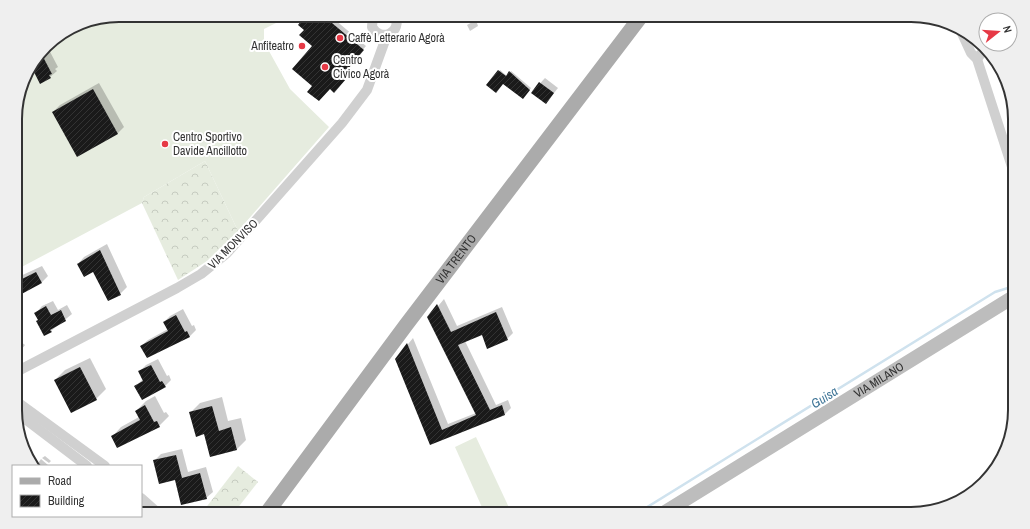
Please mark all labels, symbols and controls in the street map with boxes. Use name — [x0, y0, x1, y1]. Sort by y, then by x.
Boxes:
north arrow — [978, 12, 1018, 52]
text: N — [1000, 24, 1015, 34]
place label: Caffè Letterario Agorà — [348, 30, 445, 46]
marker: Caffè Letterario Agorà — [335, 33, 345, 43]
place label: Anfiteatro — [250, 38, 294, 54]
marker: Anfiteatro — [297, 41, 307, 51]
place label: Centro Civico Agorà — [333, 52, 390, 82]
marker: Centro Civico Agorà — [320, 62, 330, 72]
place label: Centro Sportivo Davide Ancillotto — [173, 129, 247, 159]
marker: Centro Sportivo Davide Ancillotto — [160, 139, 170, 149]
street label: VIA MONVISO — [205, 215, 262, 272]
street label: VIA TRENTO — [432, 231, 480, 287]
street label: VIA MILANO — [851, 358, 907, 402]
water label: Guisa — [808, 383, 841, 412]
legend — [12, 465, 142, 517]
text: Road — [48, 473, 72, 489]
text: Building — [48, 493, 85, 509]

